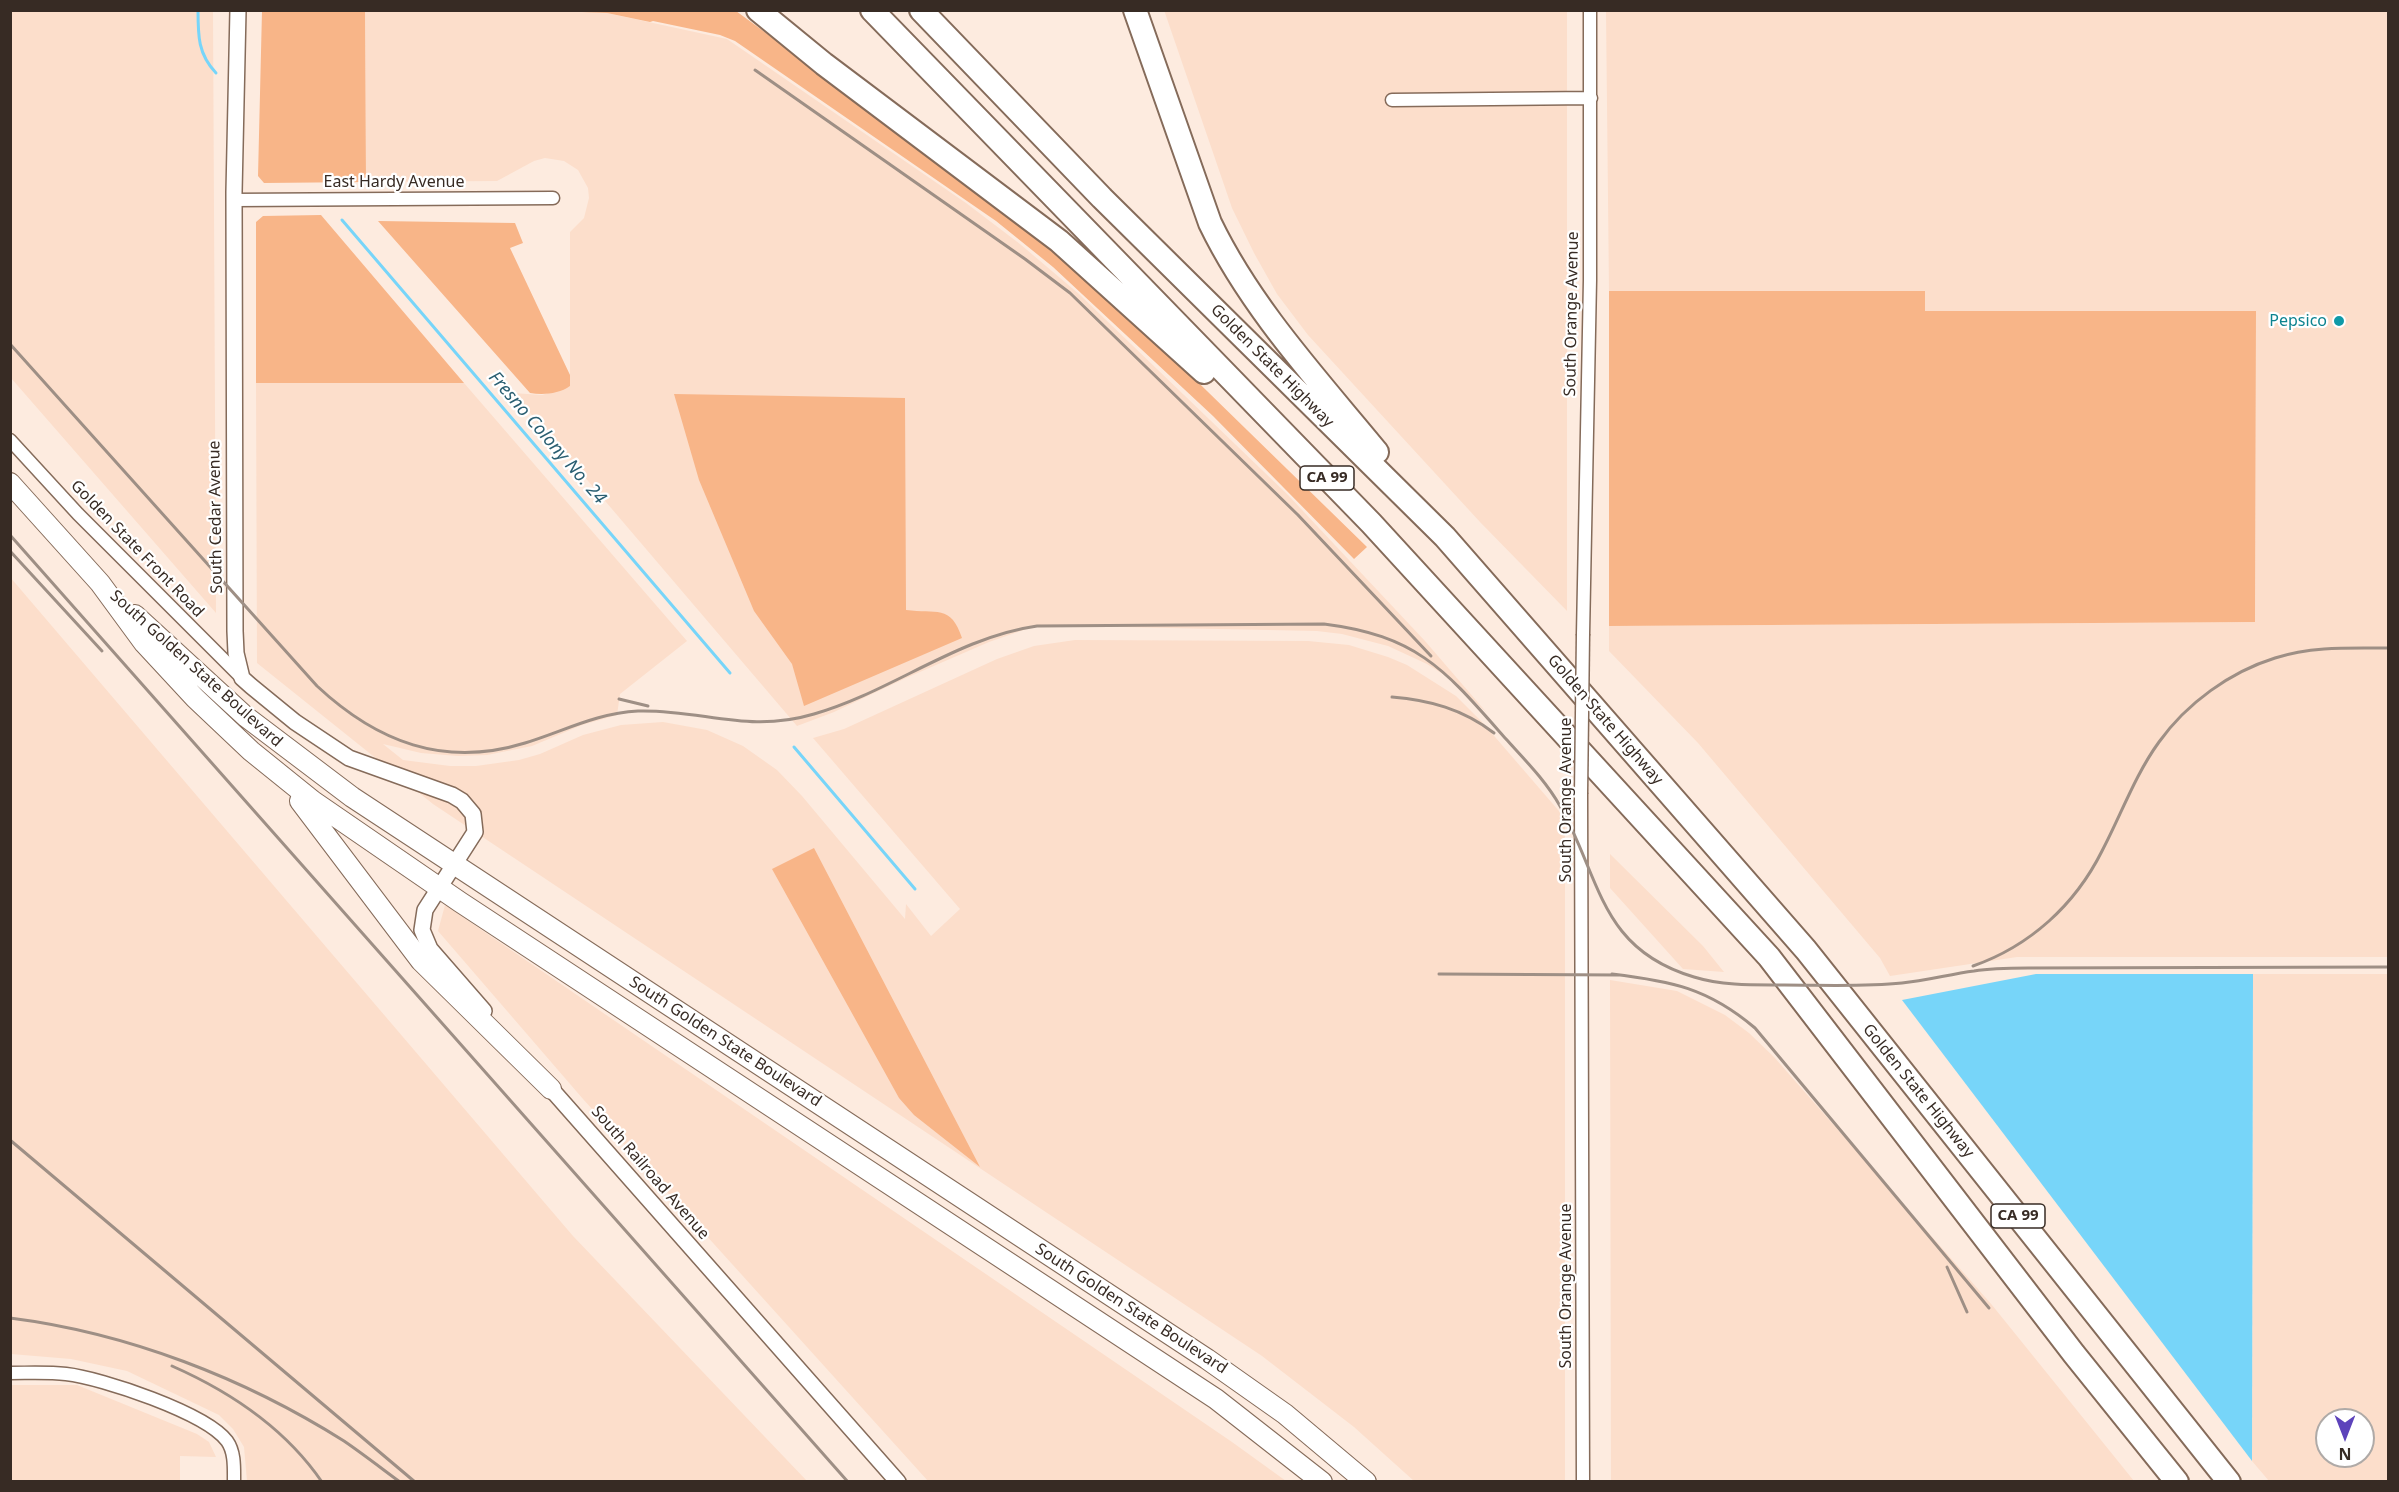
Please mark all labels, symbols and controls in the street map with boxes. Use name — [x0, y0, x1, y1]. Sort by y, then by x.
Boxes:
street label: East Hardy Avenue — [324, 172, 464, 192]
street label: South Orange Avenue — [1561, 231, 1583, 397]
street label: Golden State Highway — [1206, 300, 1338, 432]
place label: Pepsico — [2269, 311, 2327, 331]
marker: Pepsico — [2332, 314, 2346, 328]
water label: Fresno Colony No. 24 — [484, 367, 610, 509]
street label: South Cedar Avenue — [205, 440, 227, 594]
road number: CA 99 — [1300, 466, 1354, 490]
street label: Golden State Front Road — [66, 476, 208, 622]
street label: South Golden State Boulevard — [106, 587, 286, 751]
street label: Golden State Highway — [1543, 651, 1667, 789]
street label: South Orange Avenue — [1556, 717, 1576, 883]
street label: South Golden State Boulevard — [625, 973, 825, 1111]
street label: Golden State Highway — [1858, 1020, 1978, 1162]
street label: South Railroad Avenue — [587, 1102, 713, 1244]
street label: South Orange Avenue — [1556, 1203, 1576, 1369]
road number: CA 99 — [1991, 1204, 2045, 1228]
street label: South Golden State Boulevard — [1031, 1240, 1231, 1378]
north arrow — [2315, 1408, 2375, 1468]
text: N — [2339, 1443, 2352, 1465]

